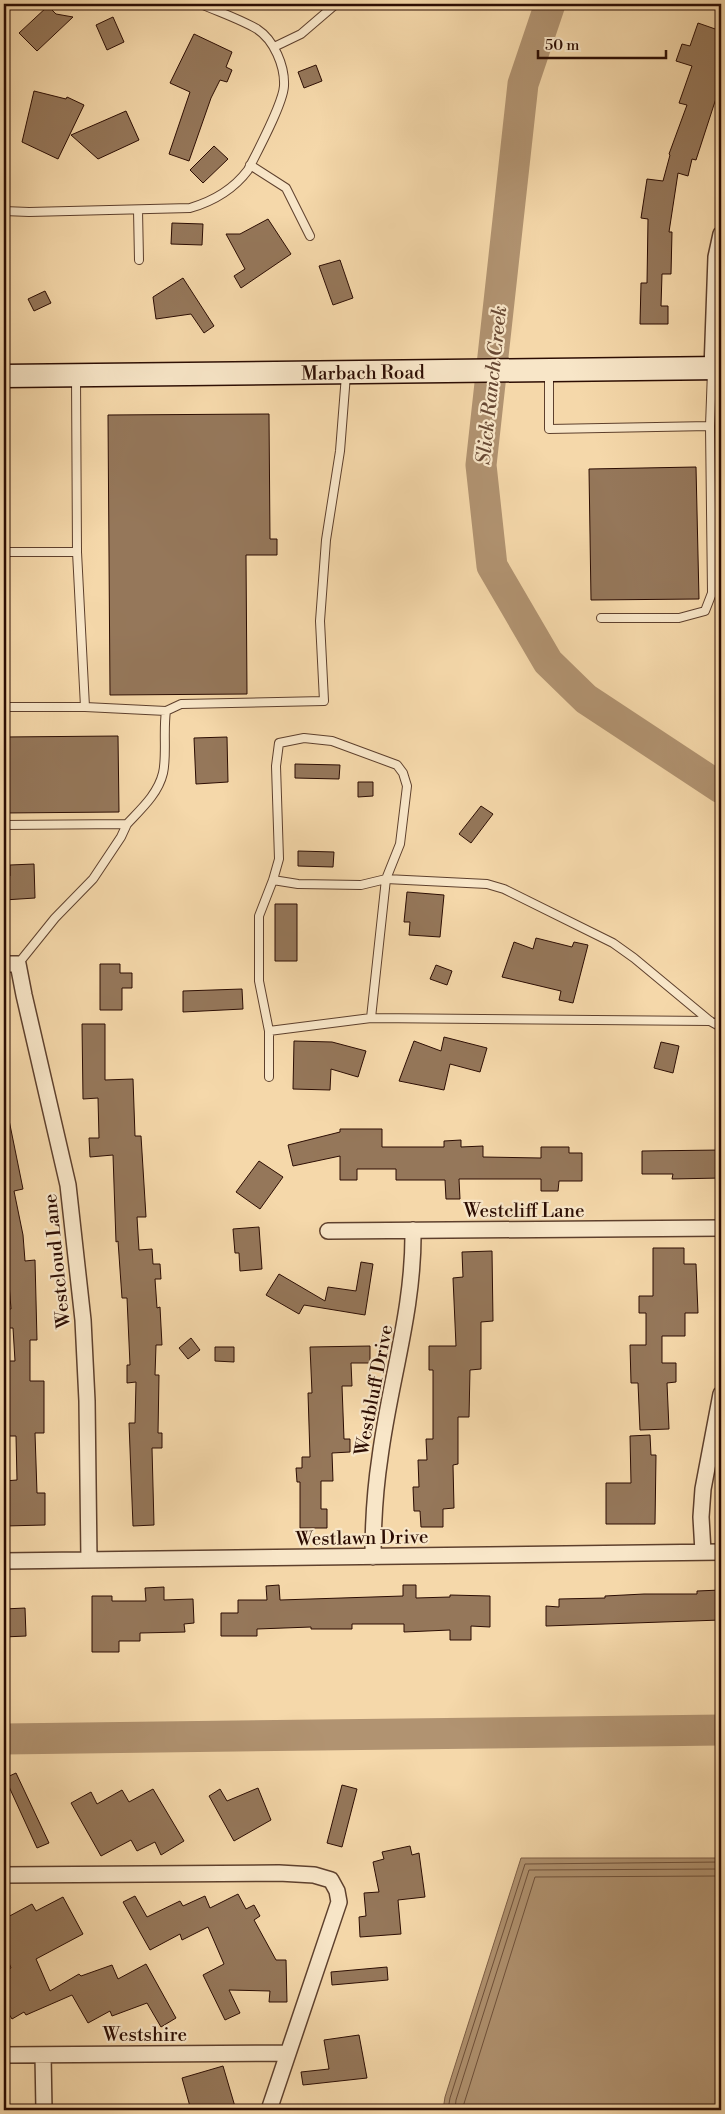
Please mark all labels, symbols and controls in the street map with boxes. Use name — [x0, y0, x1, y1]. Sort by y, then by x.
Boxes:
scale bar — [538, 28, 665, 60]
text: 50 m — [545, 36, 579, 55]
water label: Slick Ranch Creek — [472, 304, 513, 466]
street label: Marbach Road — [301, 360, 425, 386]
street label: Westcloud Lane — [38, 1193, 76, 1330]
street label: Westcliff Lane — [462, 1199, 585, 1223]
street label: Westbluff Drive — [349, 1323, 398, 1459]
street label: Westlawn Drive — [294, 1525, 429, 1551]
street label: Westshire — [102, 2023, 187, 2047]

